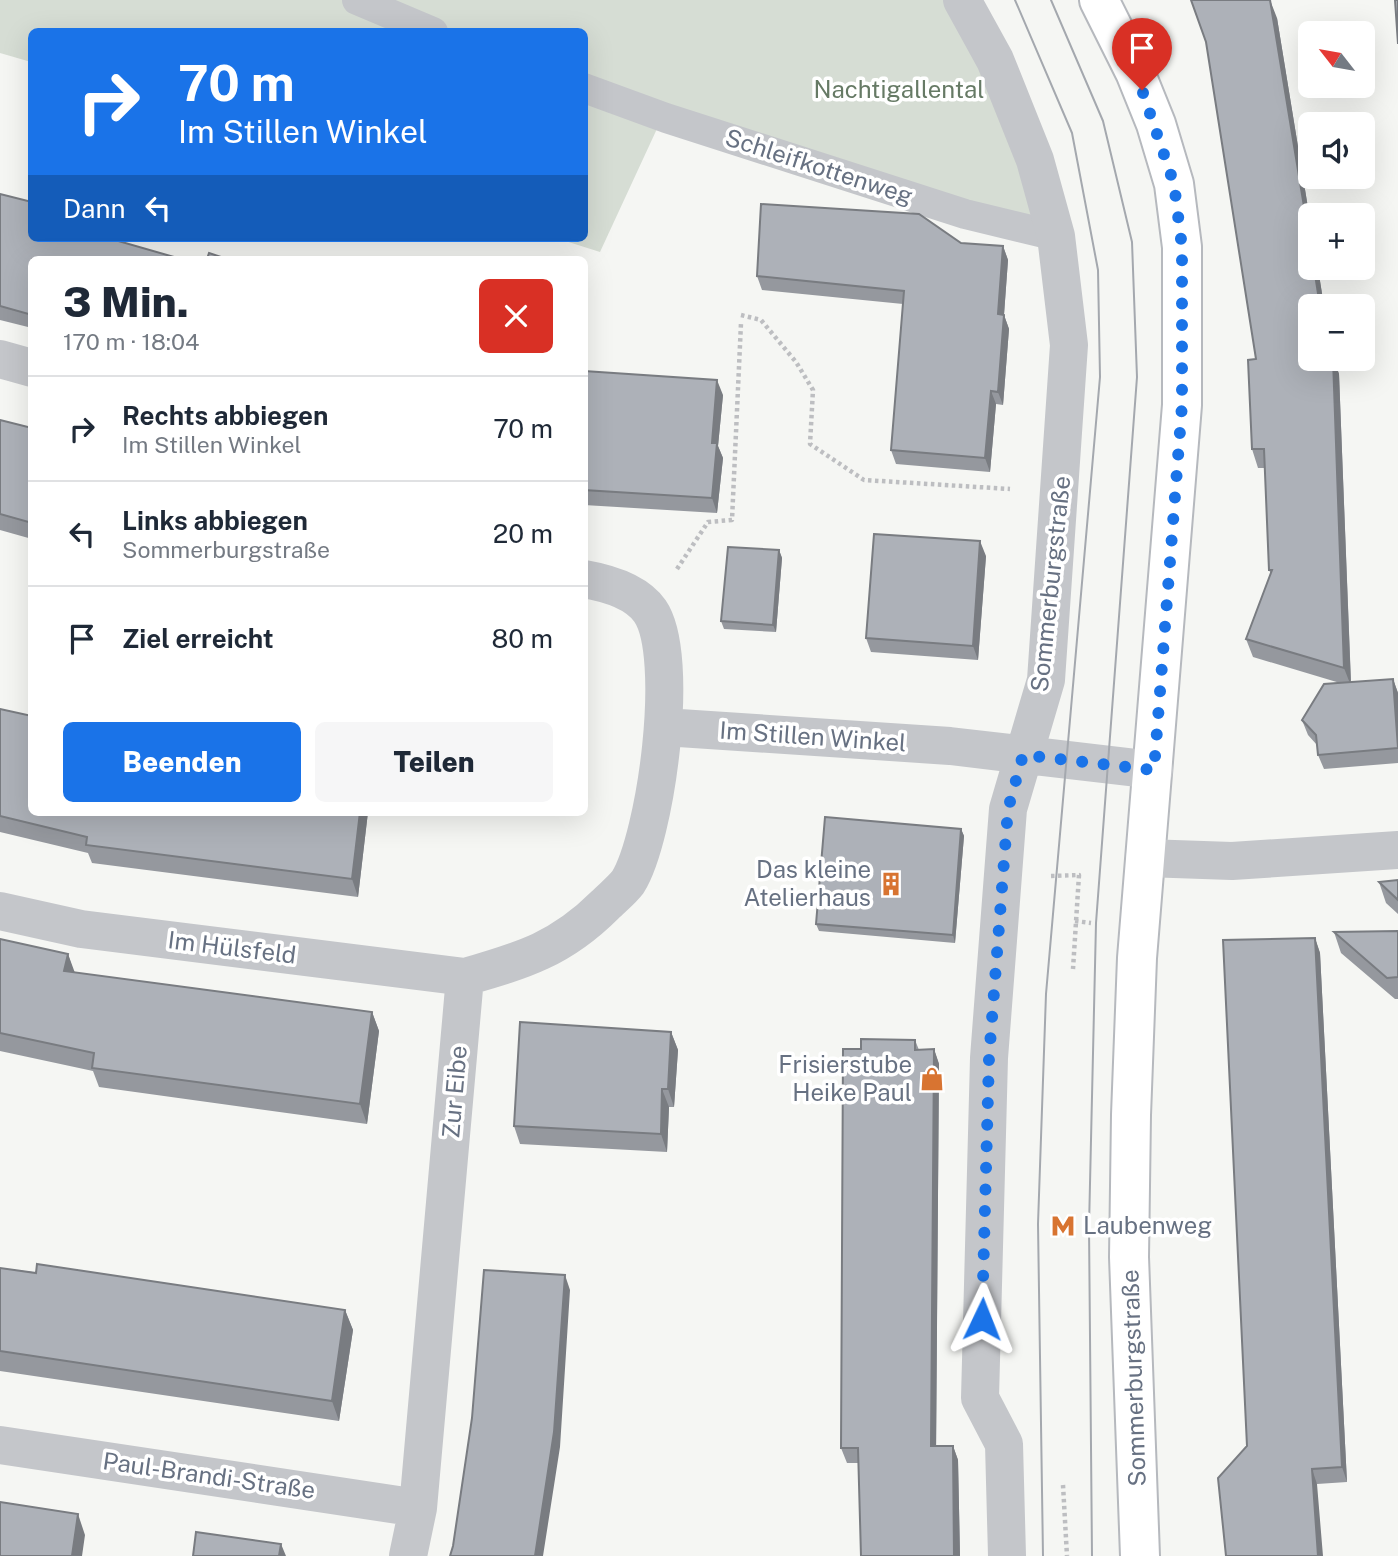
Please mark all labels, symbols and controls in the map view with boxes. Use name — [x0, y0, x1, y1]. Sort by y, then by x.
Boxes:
pin — [1112, 18, 1172, 90]
north arrow — [1298, 21, 1376, 98]
map controls — [1298, 21, 1375, 371]
icon: arrive — [1123, 29, 1161, 67]
text: 70 m — [178, 54, 295, 112]
icon: right — [63, 56, 154, 147]
park label: Nachtigallental — [814, 75, 984, 103]
button: sound — [1298, 112, 1375, 189]
text: Im Stillen Winkel — [178, 113, 428, 150]
street label: Schleifkottenweg — [722, 123, 917, 210]
icon: left — [139, 189, 177, 227]
text: Dann — [63, 193, 125, 224]
button: + — [1298, 203, 1375, 280]
text: 3 Min. — [63, 277, 189, 326]
button: close — [479, 279, 553, 353]
button: − — [1298, 294, 1375, 371]
text: 170 m · 18:04 — [63, 328, 200, 355]
text: Rechts abbiegen — [122, 400, 328, 431]
icon: right — [63, 410, 101, 448]
text: 70 m — [493, 413, 553, 444]
text: Im Stillen Winkel — [122, 431, 302, 458]
street label: Sommerburgstraße — [1025, 474, 1075, 693]
text: Links abbiegen — [122, 505, 308, 536]
icon: left — [63, 515, 101, 553]
text: 20 m — [493, 518, 553, 549]
text: Sommerburgstraße — [122, 536, 330, 563]
icon: arrive — [63, 620, 101, 658]
text: Ziel erreicht — [122, 623, 274, 654]
text: 80 m — [492, 623, 553, 654]
street label: Im Stillen Winkel — [719, 716, 907, 757]
button: Beenden — [63, 722, 301, 802]
button: Teilen — [315, 722, 553, 802]
place label: Das kleine Atelierhaus — [743, 855, 871, 911]
building icon: Das kleine Atelierhaus — [877, 870, 905, 898]
street label: Im Hülsfeld — [166, 925, 298, 969]
street label: Zur Eibe — [436, 1044, 472, 1140]
place label: Frisierstube Heike Paul — [778, 1050, 912, 1106]
shop icon: Frisierstube Heike Paul — [918, 1065, 946, 1093]
place label: Laubenweg — [1083, 1211, 1212, 1239]
metro station icon: Laubenweg — [1049, 1212, 1077, 1240]
street label: Sommerburgstraße — [1115, 1269, 1151, 1487]
position arrow — [945, 1282, 1019, 1356]
street label: Paul-Brandi-Straße — [101, 1446, 317, 1504]

